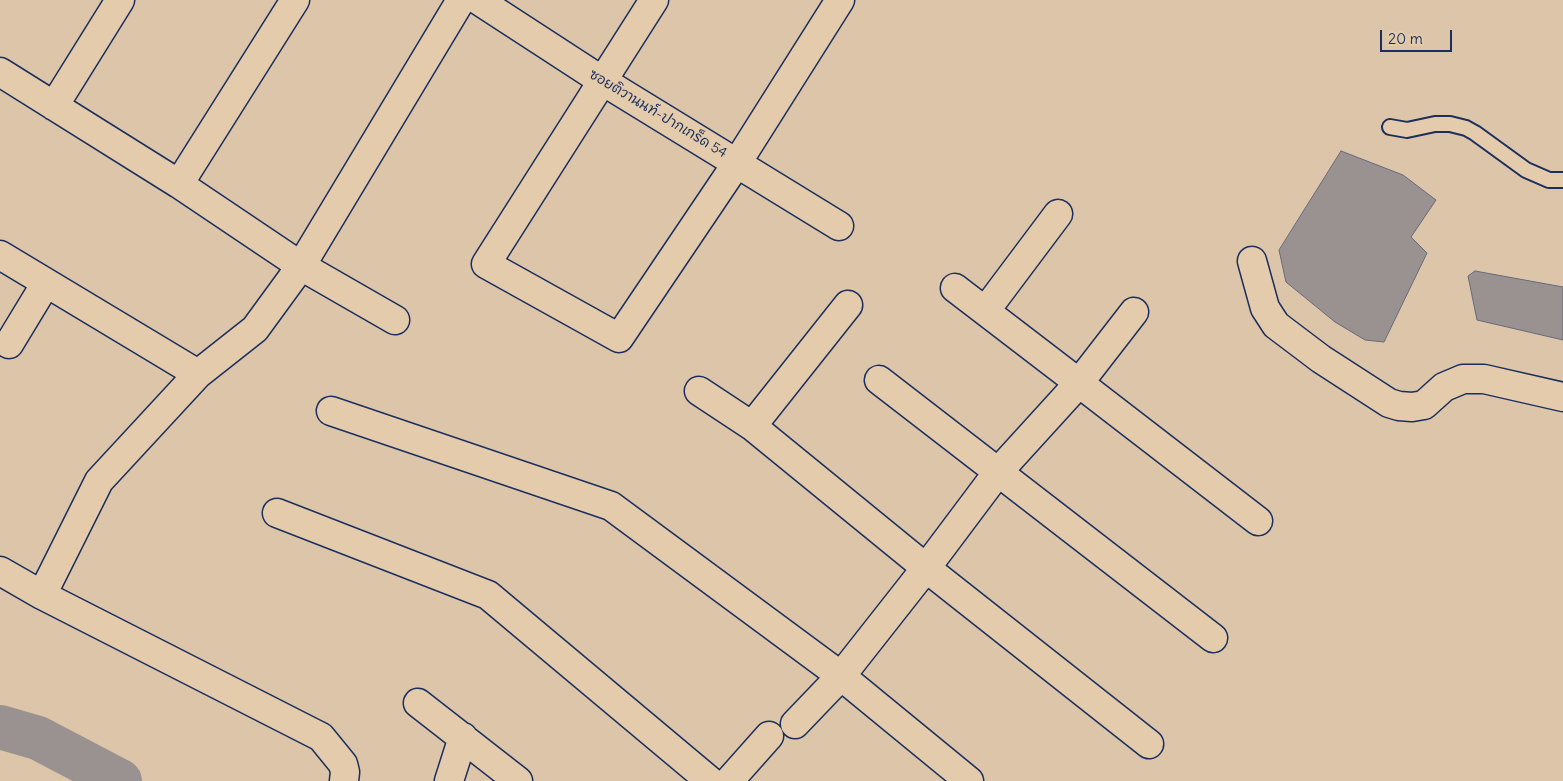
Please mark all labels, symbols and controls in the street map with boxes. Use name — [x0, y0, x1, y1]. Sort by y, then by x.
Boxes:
scale bar — [1383, 20, 1456, 52]
text: 20 m — [1388, 29, 1423, 48]
street label: ซอยติวานนท์-ปากเกร็ด 54 — [586, 66, 730, 162]

